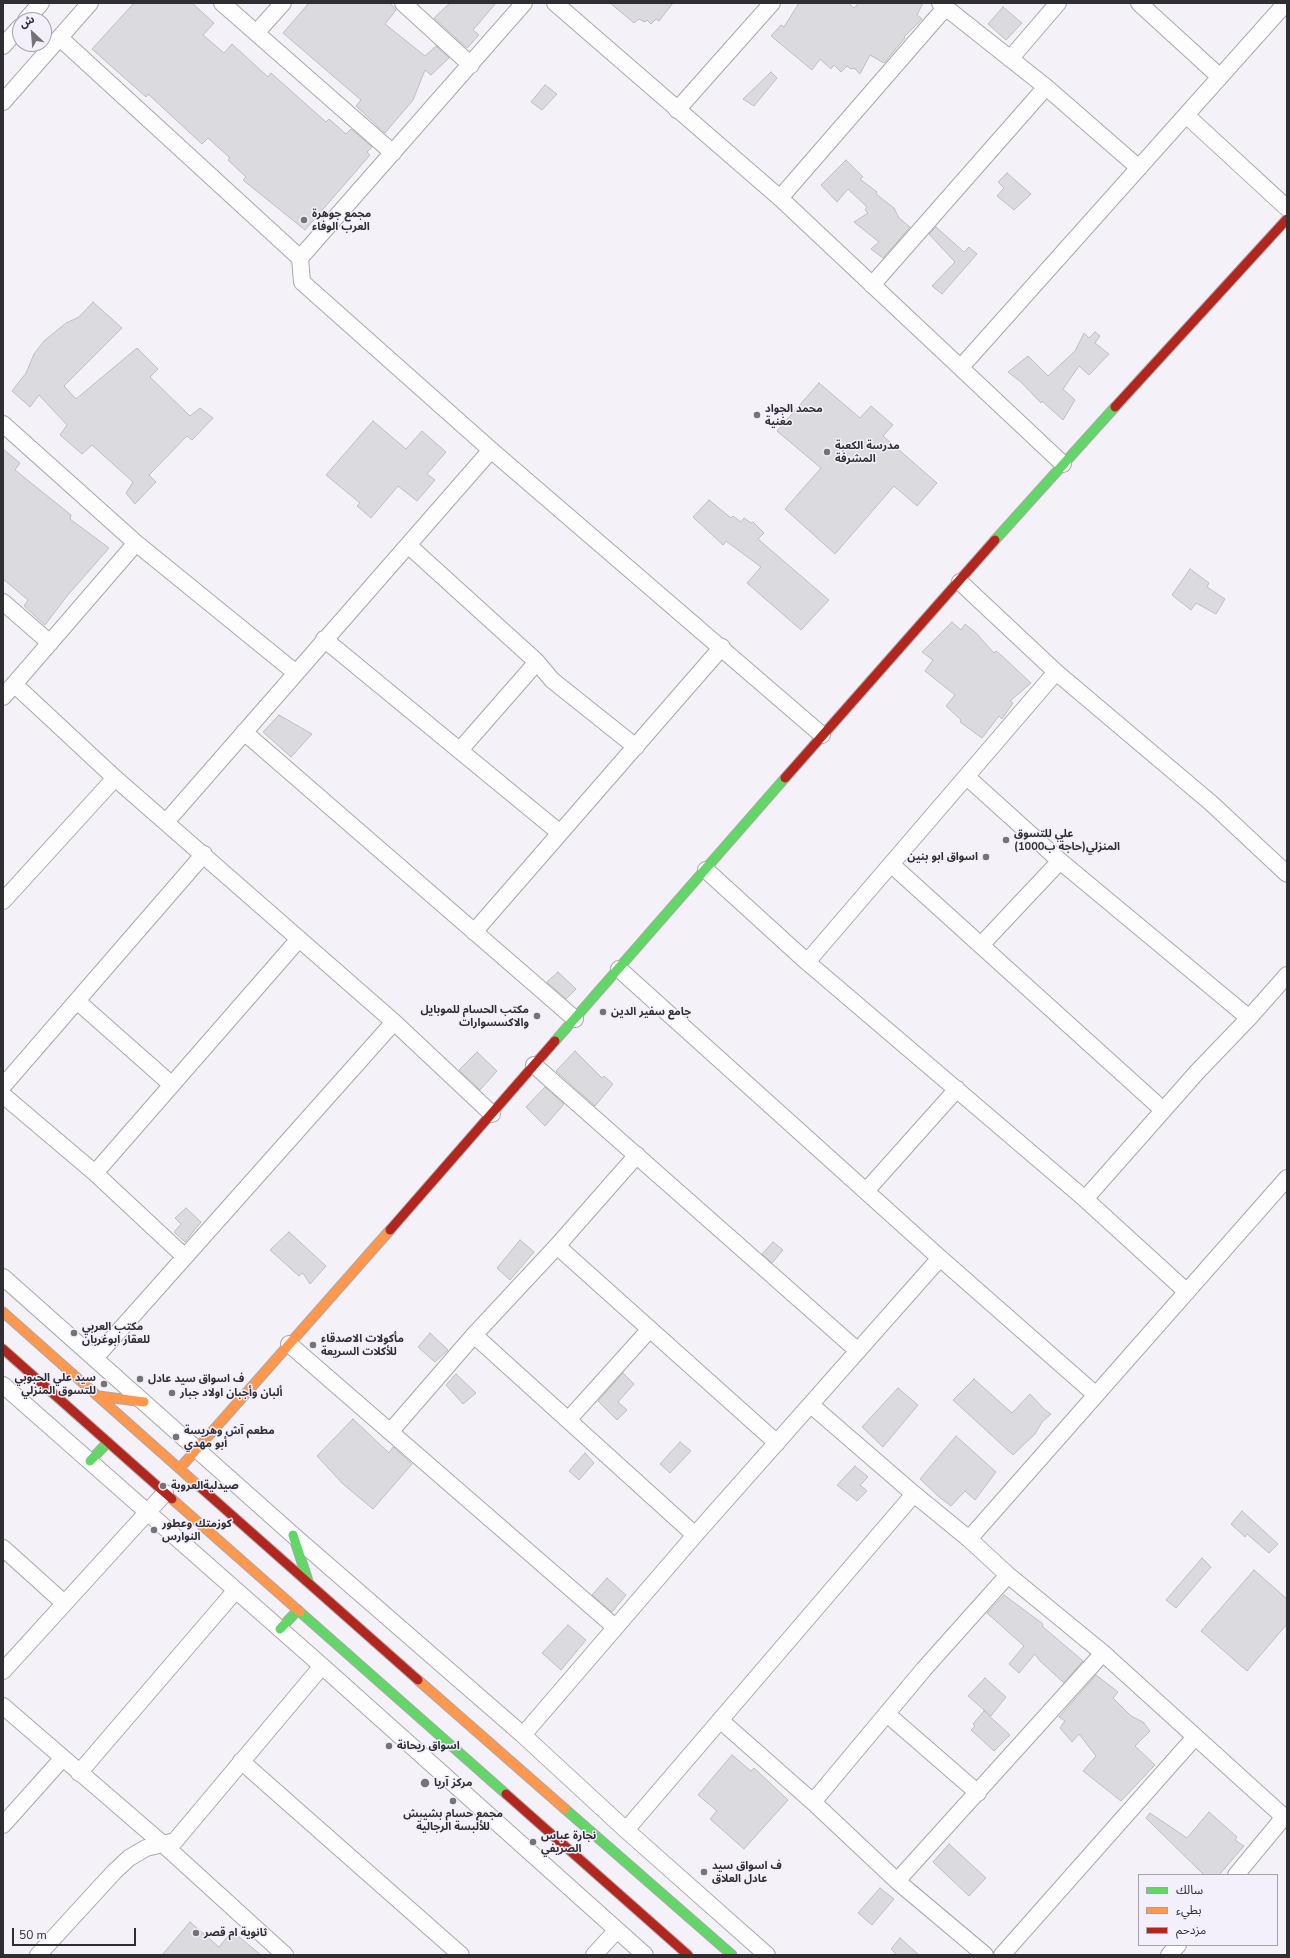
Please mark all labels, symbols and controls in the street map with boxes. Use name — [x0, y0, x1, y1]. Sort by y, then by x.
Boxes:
north arrow — [12, 12, 52, 52]
text: ش — [17, 12, 37, 32]
place label: مجمع جوهرة العرب الوفاء — [312, 207, 371, 233]
marker: مجمع جوهرة العرب الوفاء — [299, 215, 309, 225]
place label: محمد الجواد مغنية — [765, 402, 823, 428]
marker: محمد الجواد مغنية — [752, 410, 762, 420]
place label: مدرسة الكعبة المشرفة — [835, 439, 900, 465]
marker: مدرسة الكعبة المشرفة — [822, 447, 832, 457]
place label: علي للتسوق المنزلي(حاجة ب1000) — [1014, 827, 1120, 853]
marker: علي للتسوق المنزلي(حاجة ب1000) — [1001, 835, 1011, 845]
place label: اسواق ابو بنين — [907, 850, 978, 864]
marker: اسواق ابو بنين — [981, 852, 991, 862]
place label: مكتب الحسام للموبايل والاكسسوارات — [420, 1003, 529, 1029]
place label: جامع سفير الدين — [611, 1005, 691, 1019]
marker: جامع سفير الدين — [598, 1007, 608, 1017]
marker: مكتب الحسام للموبايل والاكسسوارات — [532, 1011, 542, 1021]
place label: مكتب العربي للعقار ابوغربان — [82, 1320, 150, 1346]
marker: مكتب العربي للعقار ابوغربان — [69, 1328, 79, 1338]
place label: مأكولات الاصدقاء للأكلات السريعة — [321, 1332, 404, 1358]
marker: مأكولات الاصدقاء للأكلات السريعة — [308, 1340, 318, 1350]
place label: سيد علي الحبوبي للتسوق المنزلي — [14, 1371, 96, 1397]
place label: ف اسواق سيد عادل — [148, 1372, 244, 1386]
marker: ف اسواق سيد عادل — [135, 1374, 145, 1384]
marker: سيد علي الحبوبي للتسوق المنزلي — [99, 1379, 109, 1389]
place label: ألبان وأجبان اولاد جبار — [180, 1386, 283, 1400]
marker: ألبان وأجبان اولاد جبار — [167, 1388, 177, 1398]
place label: مطعم آش وهريسة أبو مهدي — [184, 1424, 275, 1450]
marker: مطعم آش وهريسة أبو مهدي — [171, 1432, 181, 1442]
place label: صيدليةالعروبة — [171, 1479, 239, 1493]
marker: صيدليةالعروبة — [158, 1481, 168, 1491]
place label: كوزمتك وعطور النوارس — [162, 1517, 232, 1543]
marker: كوزمتك وعطور النوارس — [149, 1525, 159, 1535]
place label: اسواق ريحانة — [397, 1739, 460, 1753]
marker: اسواق ريحانة — [384, 1741, 394, 1751]
place label: مركز آريا — [434, 1776, 472, 1790]
marker: مركز آريا — [419, 1777, 431, 1789]
marker: مجمع حسام بشيبش للألبسة الرجالية — [448, 1796, 458, 1806]
place label: مجمع حسام بشيبش للألبسة الرجالية — [403, 1807, 503, 1833]
place label: نجارة عباس الصريفي — [541, 1829, 596, 1855]
marker: نجارة عباس الصريفي — [528, 1837, 538, 1847]
place label: ف اسواق سيد عادل العلاق — [712, 1859, 782, 1885]
marker: ف اسواق سيد عادل العلاق — [699, 1867, 709, 1877]
legend — [1138, 1874, 1278, 1946]
text: سالك — [1176, 1882, 1203, 1898]
text: بطيء — [1176, 1902, 1202, 1918]
scale bar — [14, 1920, 138, 1946]
text: مزدحم — [1176, 1922, 1206, 1938]
place label: ثانوية ام قصر — [204, 1926, 267, 1940]
text: 50 m — [19, 1927, 47, 1943]
marker: ثانوية ام قصر — [191, 1928, 201, 1938]

